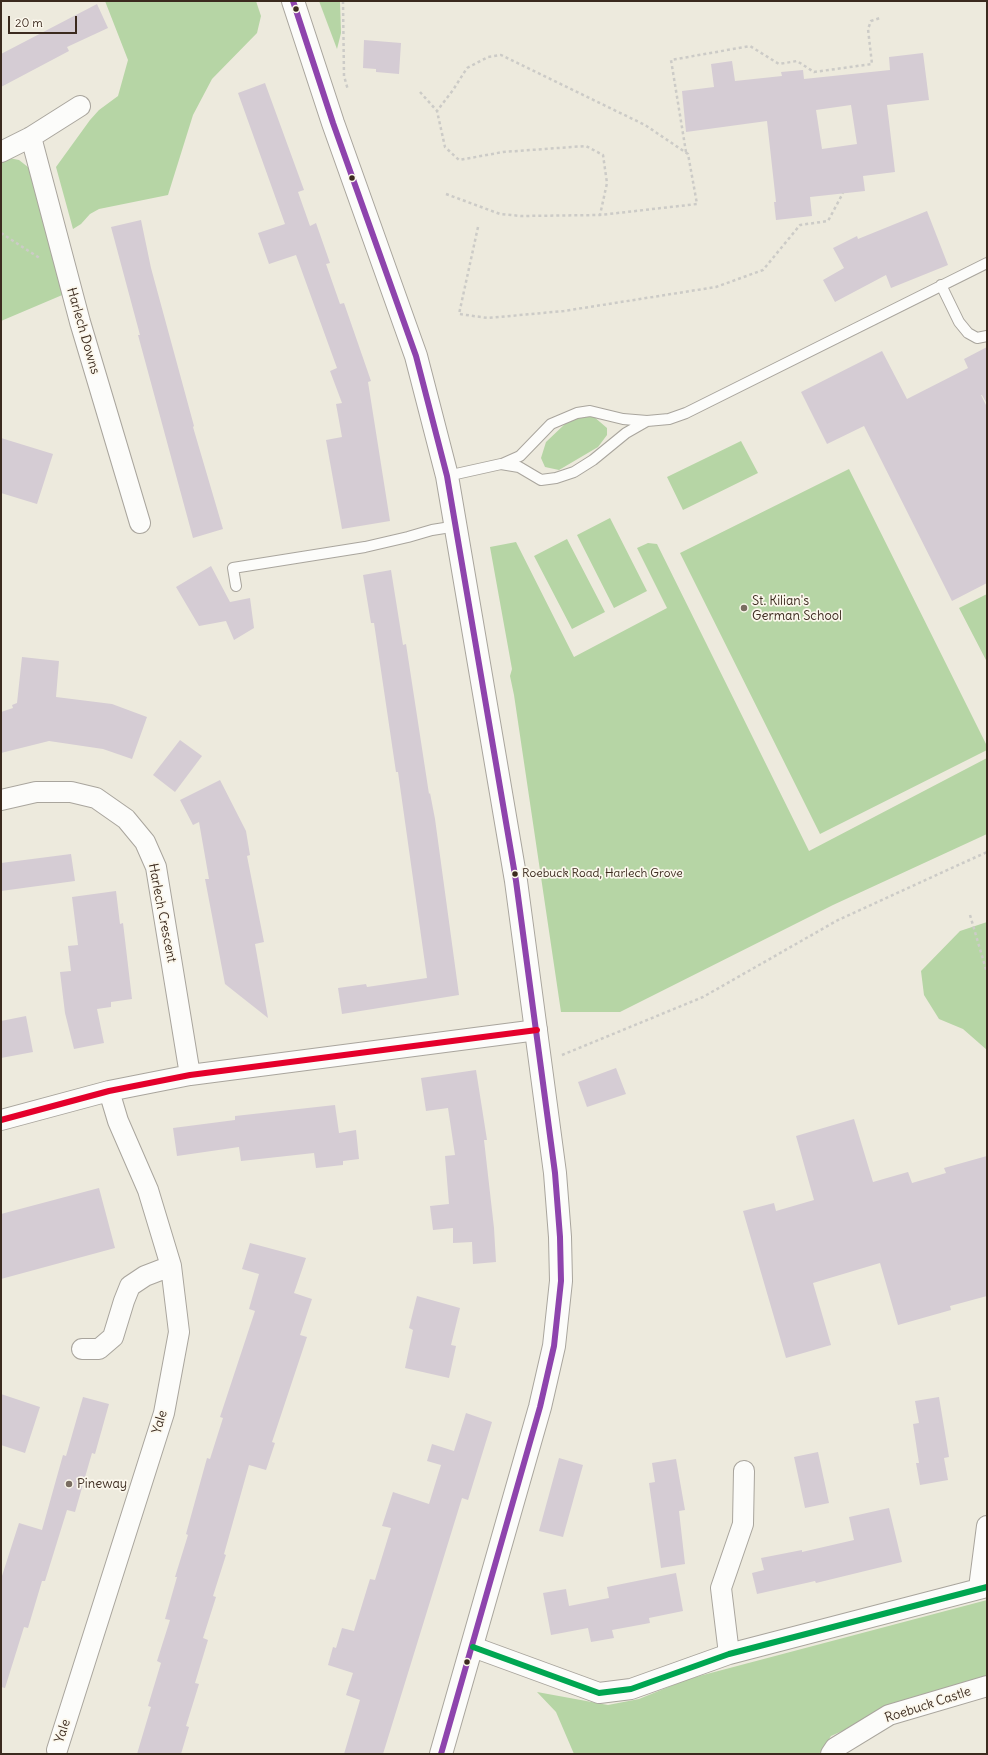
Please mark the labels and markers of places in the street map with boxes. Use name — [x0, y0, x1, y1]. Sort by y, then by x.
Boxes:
unlabelled marker — [291, 4, 301, 14]
unlabelled marker — [347, 173, 357, 183]
place label: St. Kilian's German School — [752, 593, 842, 624]
marker: St. Kilian's German School — [739, 603, 749, 613]
place label: Roebuck Road, Harlech Grove — [522, 867, 683, 881]
marker: Roebuck Road, Harlech Grove — [510, 869, 520, 879]
place label: Pineway — [77, 1476, 127, 1492]
marker: Pineway — [64, 1479, 74, 1489]
unlabelled marker — [462, 1657, 472, 1667]

